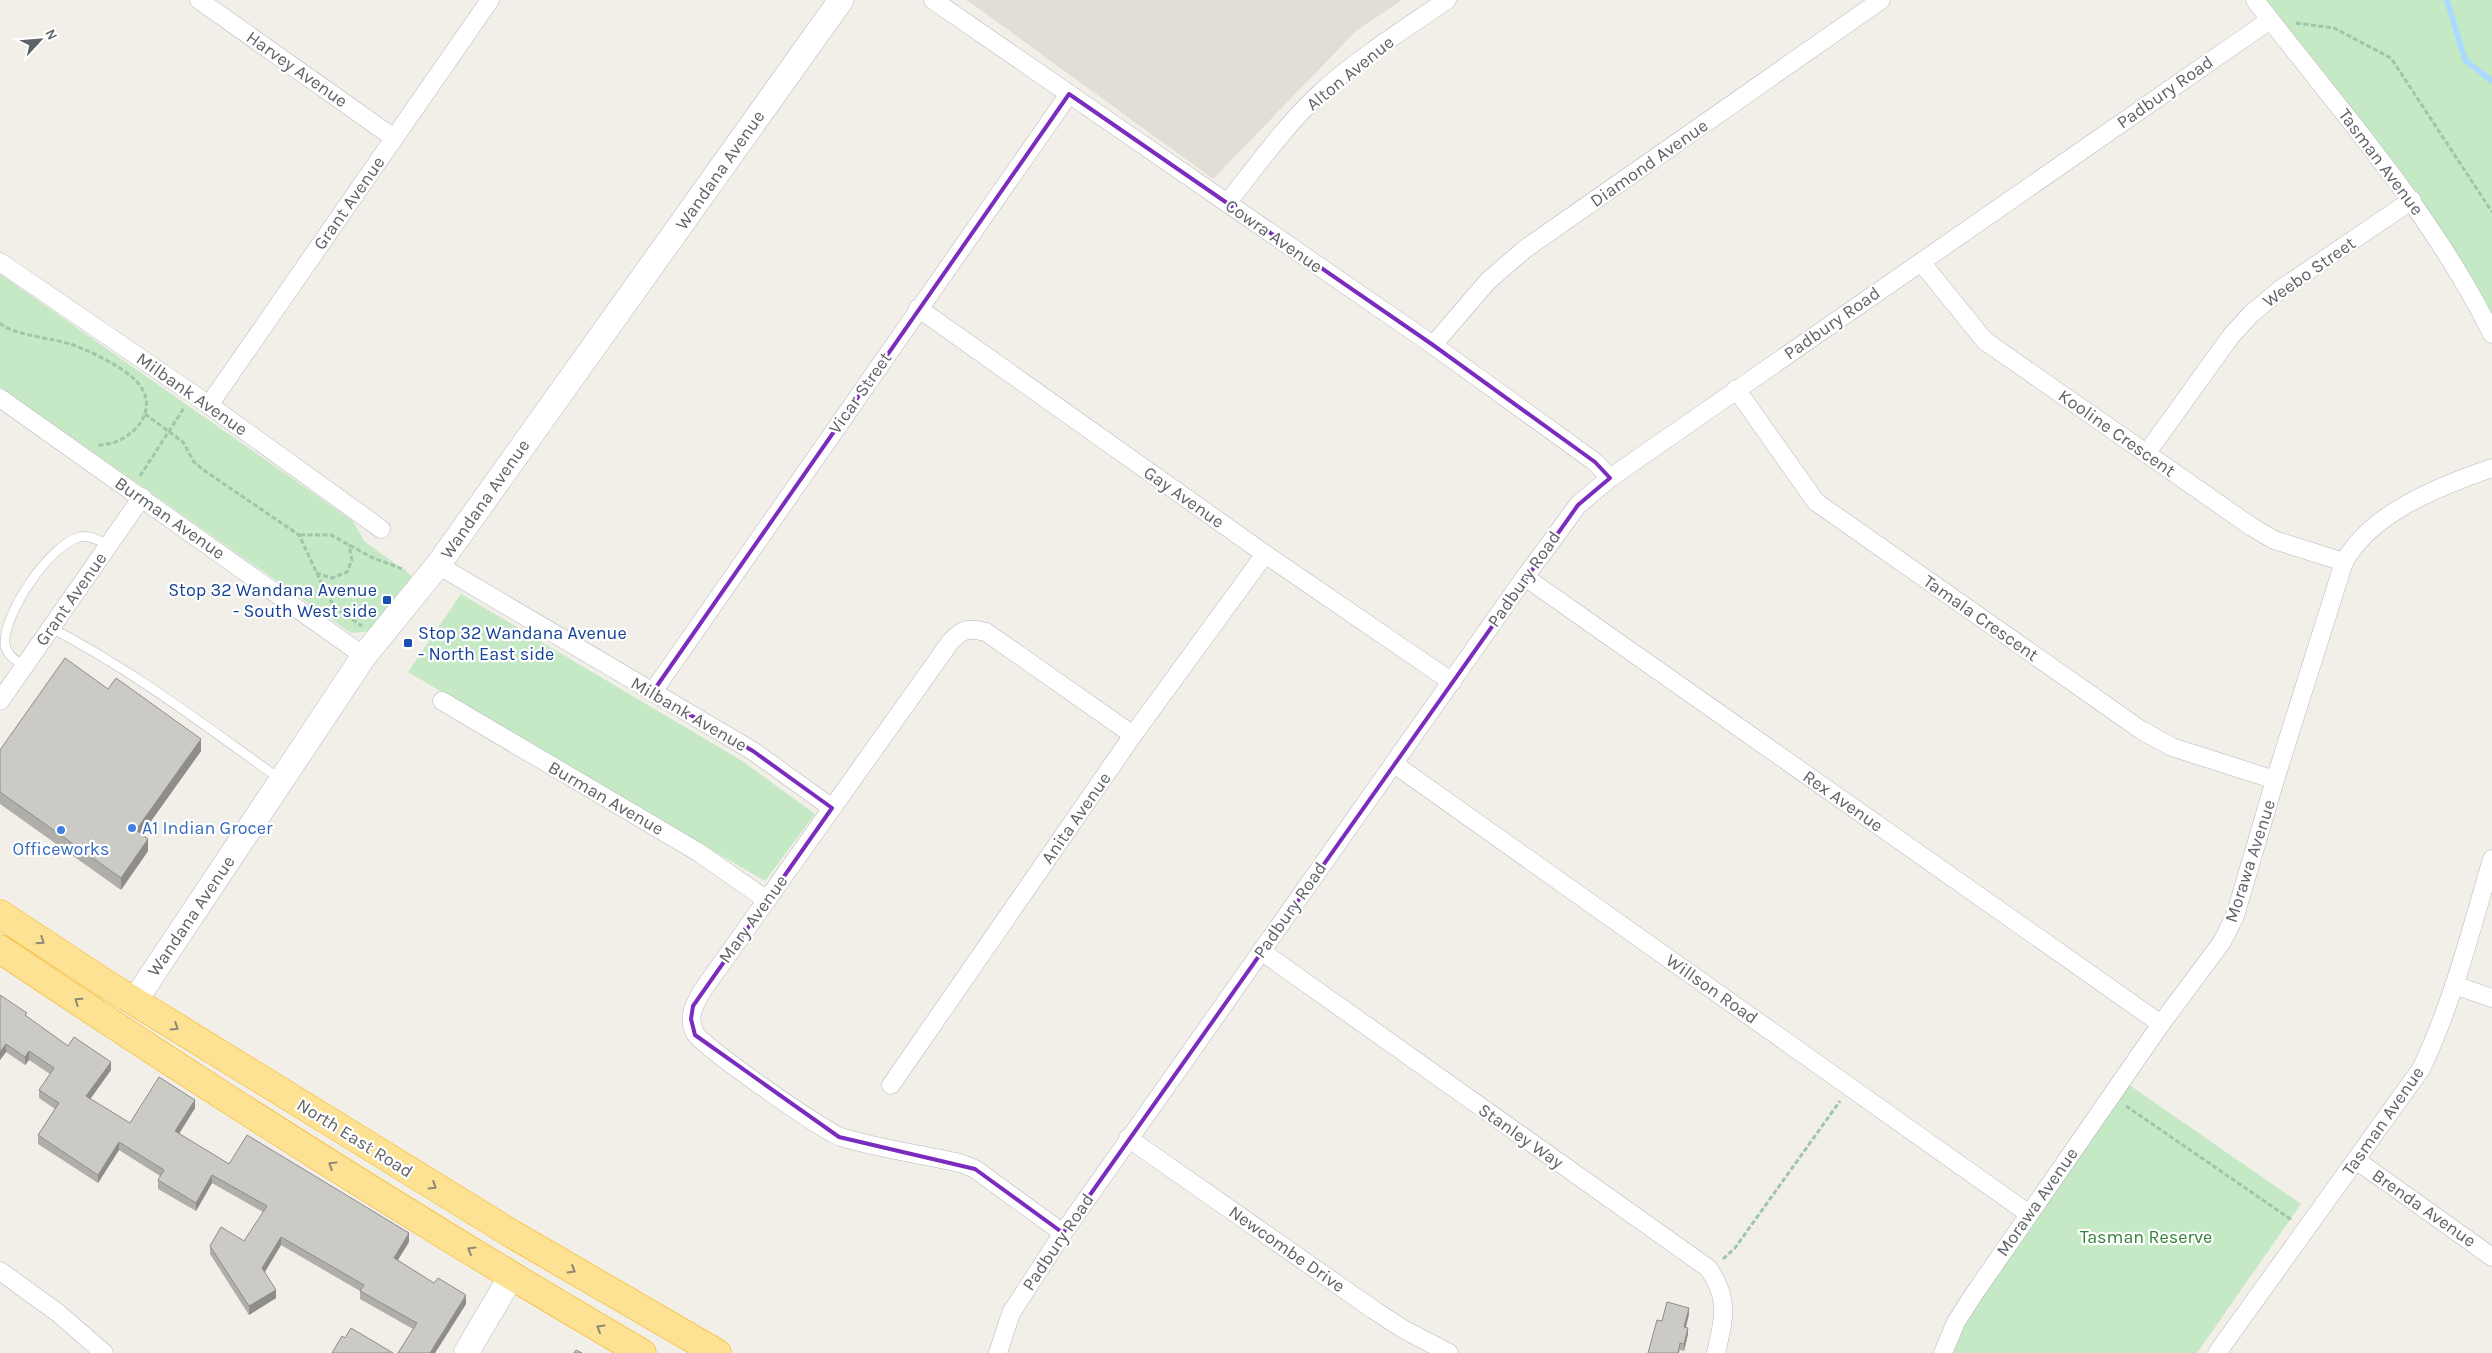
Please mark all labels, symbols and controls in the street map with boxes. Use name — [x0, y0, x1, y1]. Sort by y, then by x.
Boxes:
north arrow — [15, 15, 65, 65]
text: N — [41, 26, 61, 43]
street label: Harvey Avenue — [242, 26, 352, 112]
street label: Alton Avenue — [1302, 31, 1398, 115]
street label: Padbury Road — [2113, 51, 2217, 133]
street label: Tasman Avenue — [2334, 104, 2428, 220]
street label: Wandana Avenue — [671, 106, 769, 234]
street label: Diamond Avenue — [1586, 114, 1712, 212]
street label: Grant Avenue — [309, 152, 389, 254]
street label: Cowra Avenue — [1221, 194, 1327, 278]
street label: Weebo Street — [2258, 232, 2360, 312]
street label: Padbury Road — [1780, 282, 1884, 364]
street label: Milbank Avenue — [132, 347, 252, 441]
street label: Vicar Street — [824, 348, 896, 438]
street label: Kooline Crescent — [2054, 384, 2180, 482]
street label: Wandana Avenue — [436, 435, 534, 563]
street label: Gay Avenue — [1139, 461, 1229, 533]
street label: Burman Avenue — [111, 472, 229, 564]
street label: Padbury Road — [1483, 527, 1565, 631]
street label: Grant Avenue — [31, 548, 111, 650]
street label: Tamala Crescent — [1919, 570, 2043, 666]
place label: Stop 32 Wandana Avenue - South West side — [168, 579, 377, 622]
marker: Stop 32 Wandana Avenue - South West side — [381, 594, 393, 606]
place label: Stop 32 Wandana Avenue - North East side — [418, 622, 627, 665]
marker: Stop 32 Wandana Avenue - North East side — [402, 637, 414, 649]
street label: Milbank Avenue — [627, 672, 751, 756]
street label: Burman Avenue — [544, 756, 668, 840]
street label: Rex Avenue — [1799, 765, 1887, 837]
street label: Anita Avenue — [1036, 768, 1116, 868]
street label: Morawa Avenue — [2220, 797, 2280, 925]
place label: A1 Indian Grocer — [142, 817, 273, 839]
marker: A1 Indian Grocer — [126, 822, 138, 834]
marker: Officeworks — [55, 824, 67, 836]
place label: Officeworks — [13, 838, 109, 860]
street label: Wandana Avenue — [142, 851, 240, 981]
street label: Padbury Road — [1249, 858, 1331, 962]
street label: Mary Avenue — [714, 871, 792, 967]
one-way arrow — [35, 935, 44, 944]
street label: Willson Road — [1662, 949, 1762, 1029]
one-way arrow — [74, 998, 83, 1007]
one-way arrow — [170, 1021, 179, 1031]
street label: Tasman Avenue — [2337, 1062, 2429, 1180]
street label: North East Road — [293, 1094, 417, 1182]
street label: Stanley Way — [1474, 1099, 1568, 1174]
street label: Morawa Avenue — [1991, 1143, 2083, 1261]
one-way arrow — [329, 1161, 338, 1171]
street label: Brenda Avenue — [2368, 1164, 2480, 1252]
one-way arrow — [427, 1180, 437, 1189]
street label: Padbury Road — [1017, 1189, 1099, 1295]
street label: Newcombe Drive — [1225, 1201, 1349, 1297]
park label: Tasman Reserve — [2080, 1226, 2212, 1248]
one-way arrow — [467, 1246, 476, 1256]
one-way arrow — [567, 1263, 576, 1273]
one-way arrow — [597, 1325, 606, 1335]

